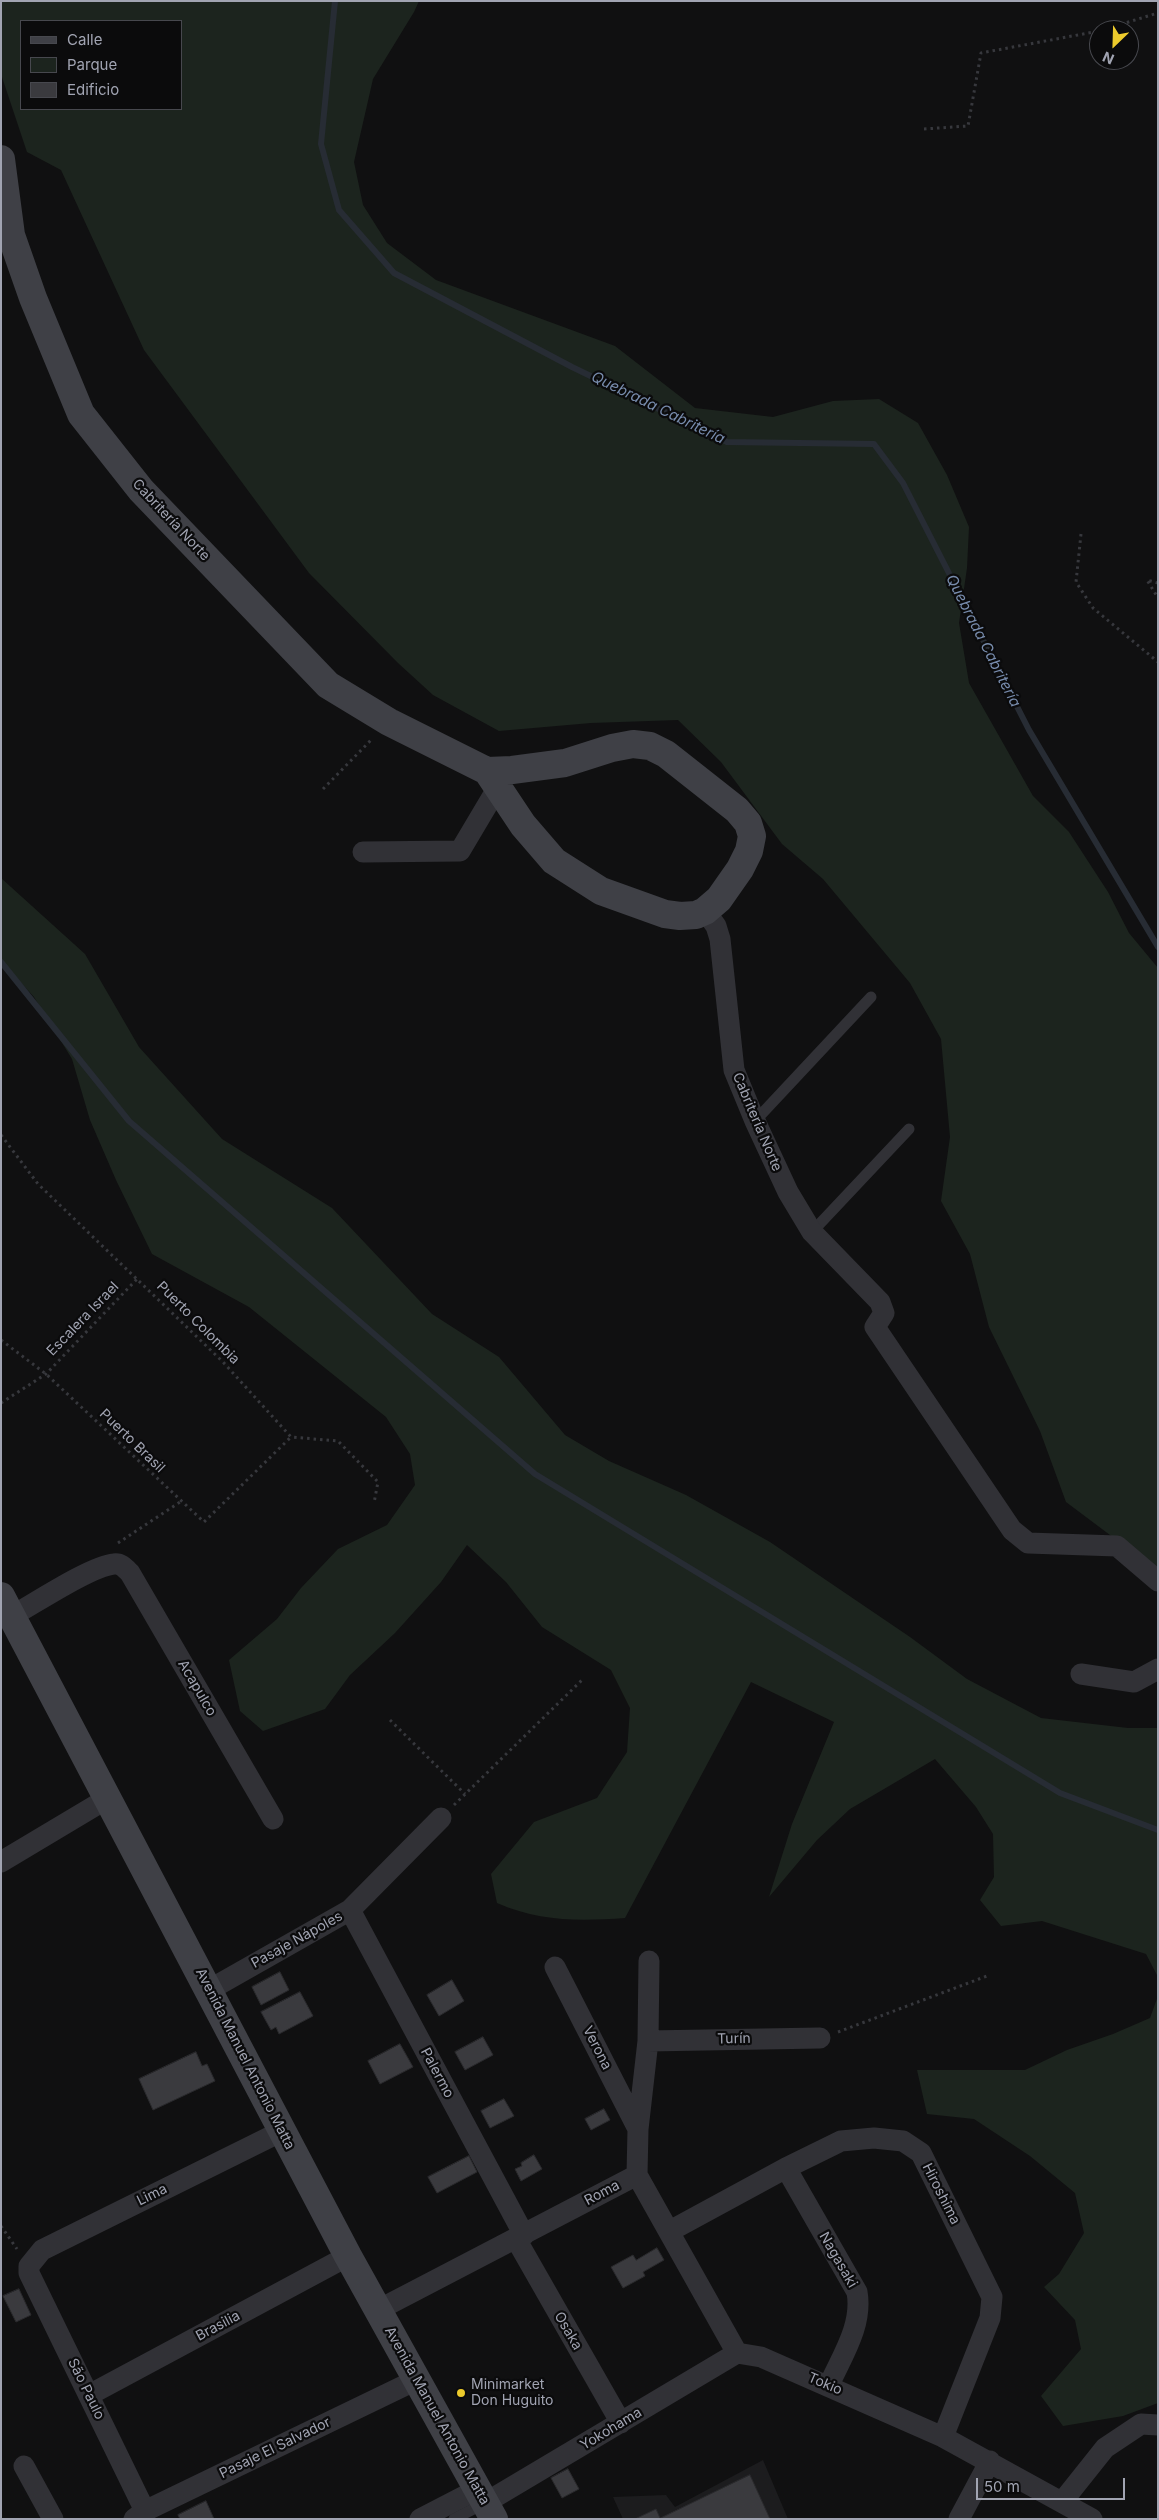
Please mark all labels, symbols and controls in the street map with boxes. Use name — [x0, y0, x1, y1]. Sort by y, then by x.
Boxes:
legend — [20, 20, 182, 110]
north arrow — [1089, 20, 1139, 70]
text: Calle — [67, 30, 102, 49]
text: N — [1100, 48, 1116, 68]
text: Parque — [67, 55, 117, 74]
text: Edificio — [67, 80, 119, 99]
water label: Quebrada Cabritería — [588, 368, 728, 448]
street label: Cabritería Norte — [129, 476, 213, 564]
water label: Quebrada Cabritería — [942, 572, 1024, 710]
street label: Cabritería Norte — [729, 1070, 785, 1174]
street label: Puerto Colombia — [153, 1278, 243, 1368]
street label: Escalera Israel — [44, 1279, 122, 1359]
street label: Puerto Brasil — [96, 1406, 168, 1476]
street label: Acapulco — [174, 1657, 220, 1719]
street label: Pasaje Nápoles — [248, 1908, 346, 1972]
street label: Avenida Manuel Antonio Matta — [192, 1966, 298, 2152]
street label: Verona — [579, 2023, 615, 2073]
street label: Turín — [717, 2030, 751, 2048]
street label: Palermo — [417, 2045, 457, 2101]
street label: Hiroshima — [918, 2161, 964, 2227]
street label: Roma — [582, 2177, 622, 2209]
street label: Lima — [134, 2181, 170, 2209]
street label: Nagasaki — [815, 2229, 861, 2291]
street label: Brasilia — [193, 2307, 243, 2345]
street label: Osaka — [550, 2309, 586, 2353]
street label: Avenida Manuel Antonio Matta — [381, 2324, 493, 2508]
street label: São Paulo — [64, 2356, 108, 2422]
street label: Tokio — [805, 2369, 845, 2399]
place label: Minimarket Don Huguito — [471, 2377, 553, 2410]
marker: Minimarket Don Huguito — [455, 2387, 467, 2399]
street label: Yokohama — [577, 2404, 645, 2454]
street label: Pasaje El Salvador — [217, 2414, 333, 2482]
scale bar — [979, 2468, 1128, 2500]
text: 50 m — [984, 2477, 1020, 2496]

